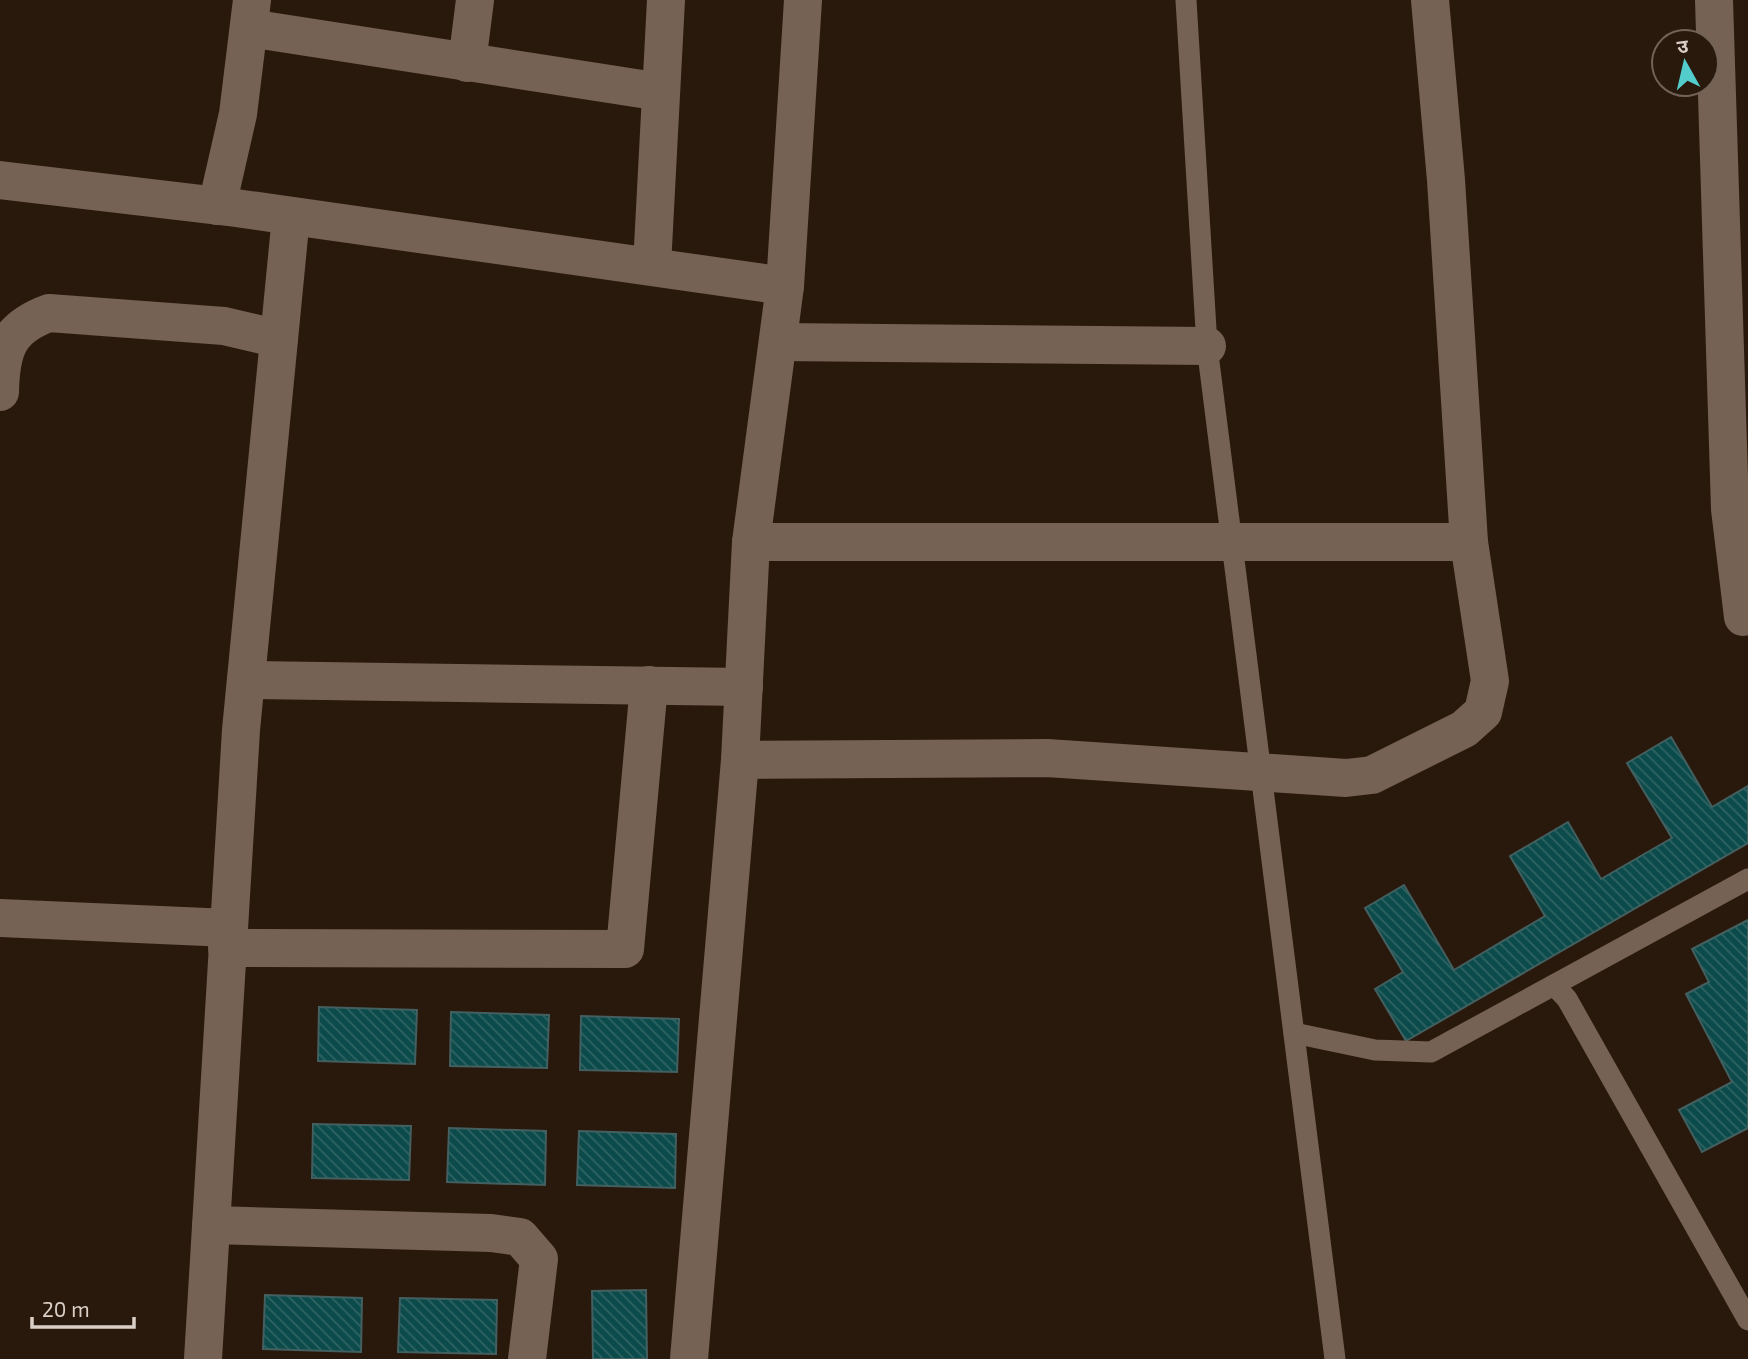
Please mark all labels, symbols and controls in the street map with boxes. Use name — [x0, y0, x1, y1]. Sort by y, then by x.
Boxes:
north arrow — [1650, 28, 1720, 98]
text: उ — [1675, 33, 1691, 58]
scale bar — [32, 1286, 133, 1330]
text: 20 m — [42, 1296, 90, 1321]

